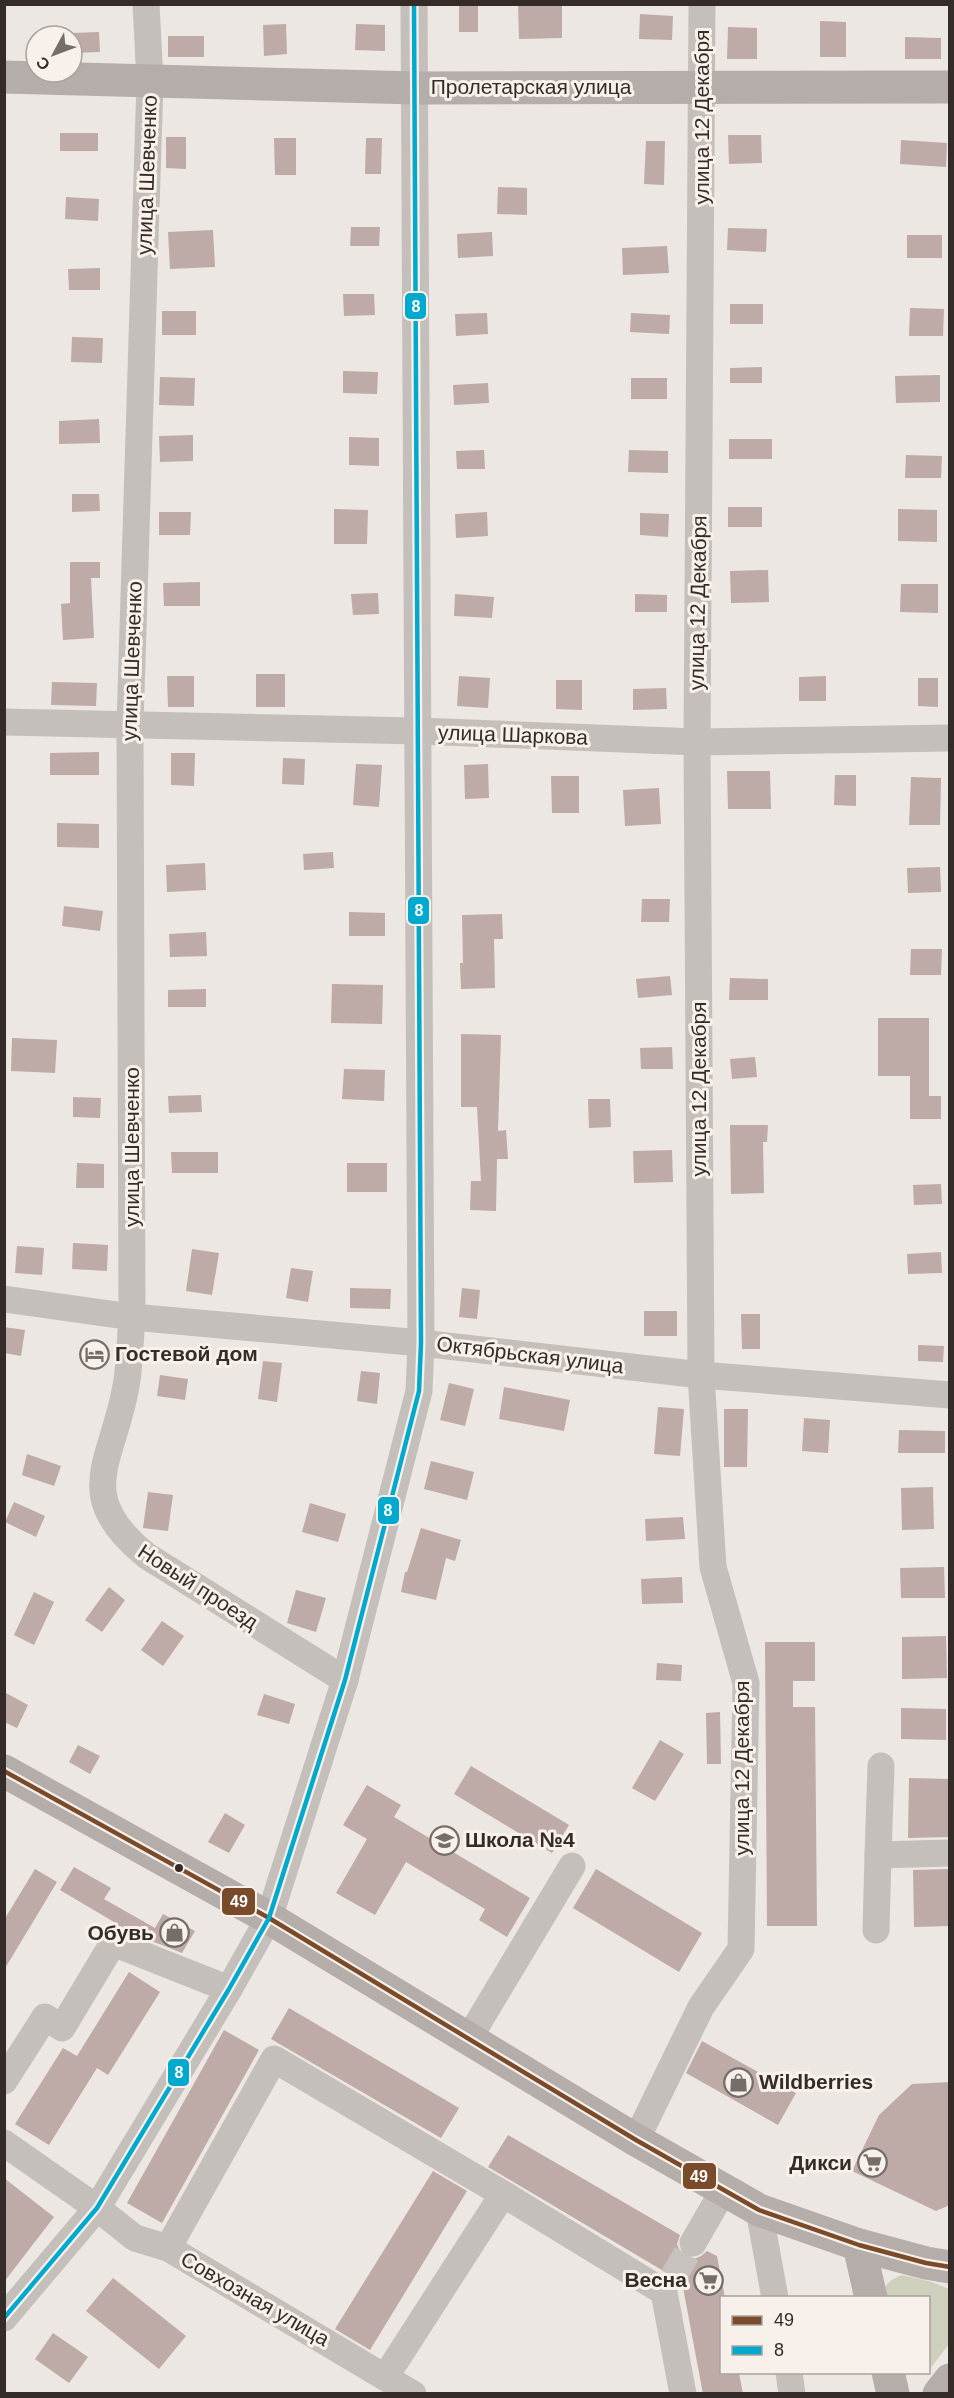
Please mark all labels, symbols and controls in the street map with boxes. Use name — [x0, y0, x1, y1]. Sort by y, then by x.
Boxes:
north arrow — [24, 24, 84, 84]
street label: улица 12 Декабря — [690, 30, 713, 204]
text: С — [33, 53, 53, 73]
street label: Пролетарская улица — [431, 75, 632, 98]
street label: улица Шевченко — [132, 95, 161, 255]
line badge: 8 — [404, 292, 427, 320]
text: 8 — [412, 298, 421, 315]
street label: улица 12 Декабря — [684, 515, 711, 691]
street label: улица Шевченко — [117, 581, 146, 741]
street label: улица Шаркова — [438, 720, 589, 749]
line badge: 8 — [407, 896, 430, 925]
text: 8 — [415, 902, 424, 919]
street label: улица 12 Декабря — [687, 1002, 710, 1176]
street label: улица Шевченко — [120, 1067, 143, 1227]
street label: Октябрьская улица — [435, 1332, 625, 1377]
hotel icon: Гостевой дом — [78, 1338, 110, 1370]
place label: Гостевой дом — [115, 1342, 258, 1365]
line badge: 8 — [377, 1496, 400, 1525]
text: 8 — [384, 1502, 393, 1519]
street label: Новый проезд — [134, 1539, 262, 1634]
street label: улица 12 Декабря — [730, 1681, 753, 1855]
school or university icon: Школа №4 — [428, 1824, 460, 1856]
place label: Школа №4 — [465, 1828, 575, 1851]
unlabelled marker — [173, 1862, 185, 1874]
line badge: 49 — [221, 1887, 256, 1916]
text: 49 — [230, 1893, 248, 1910]
shop icon: Обувь — [159, 1917, 191, 1949]
place label: Обувь — [87, 1921, 154, 1944]
line badge: 8 — [167, 2058, 190, 2087]
text: 8 — [175, 2064, 184, 2081]
shop icon: Wildberries — [722, 2066, 754, 2098]
place label: Wildberries — [759, 2070, 873, 2093]
supermarket icon: Дикси — [857, 2147, 889, 2179]
place label: Дикси — [789, 2151, 852, 2174]
line badge: 49 — [682, 2162, 717, 2190]
text: 49 — [690, 2168, 708, 2185]
street label: Совхозная улица — [177, 2247, 334, 2351]
supermarket icon: Весна — [692, 2264, 724, 2296]
place label: Весна — [624, 2268, 687, 2291]
legend — [720, 2296, 930, 2374]
text: 49 — [774, 2310, 794, 2330]
text: 8 — [774, 2340, 784, 2360]

